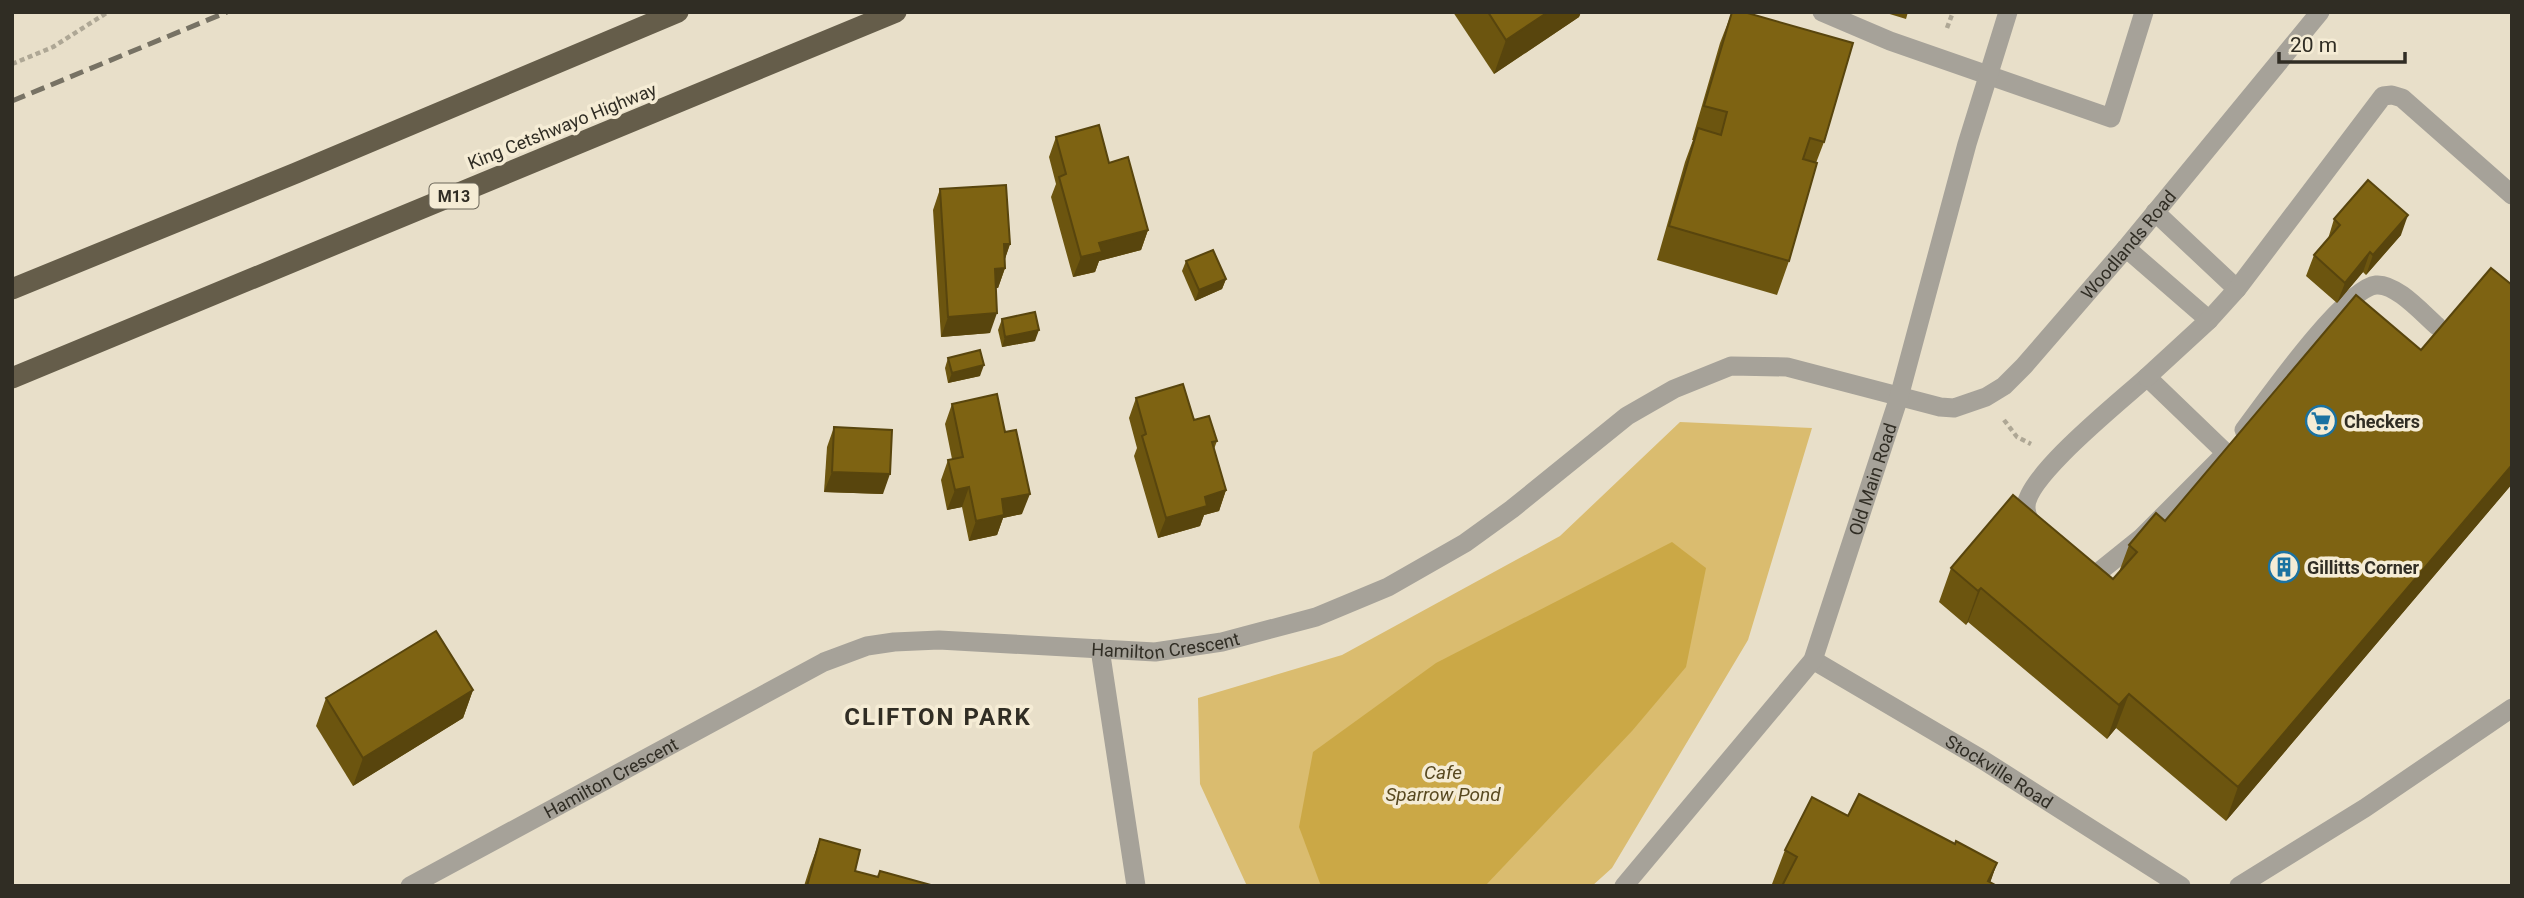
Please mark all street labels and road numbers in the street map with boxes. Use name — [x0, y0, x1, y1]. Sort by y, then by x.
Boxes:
street label: King Cetshwayo Highway — [465, 78, 660, 174]
road number: M13 — [430, 184, 478, 208]
street label: Woodlands Road — [2076, 186, 2180, 303]
street label: Old Main Road — [1844, 420, 1900, 538]
street label: Hamilton Crescent — [1091, 627, 1242, 662]
street label: Stockville Road — [1942, 730, 2057, 812]
street label: Hamilton Crescent — [540, 733, 681, 822]

